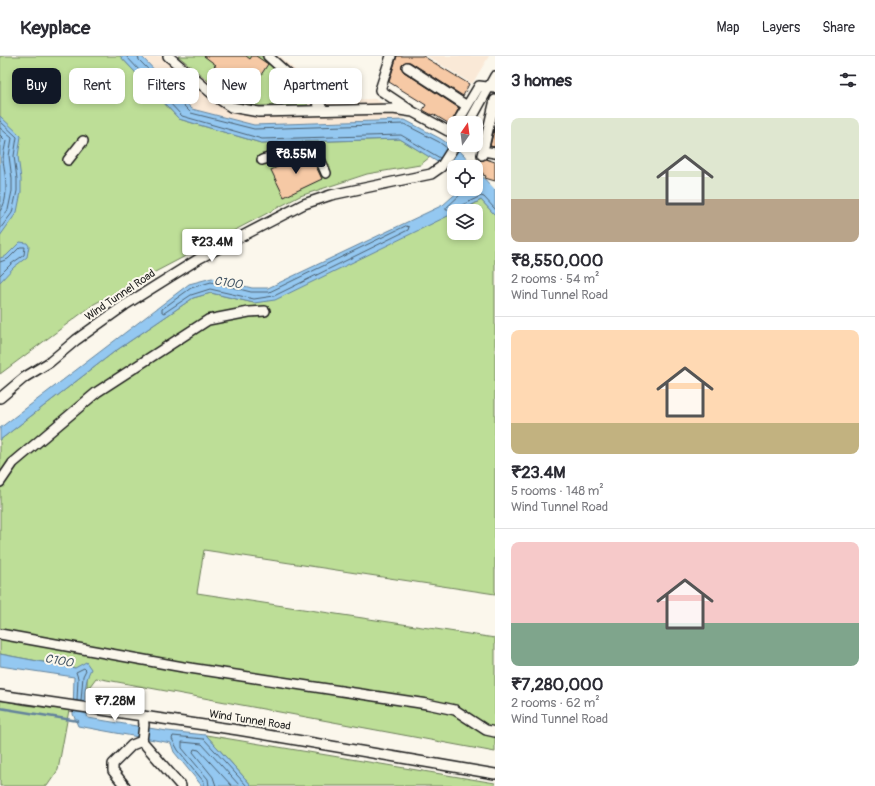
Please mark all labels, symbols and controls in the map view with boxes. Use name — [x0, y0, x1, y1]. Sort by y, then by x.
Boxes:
text: Keyplace — [20, 16, 90, 40]
text: Map — [717, 19, 740, 36]
text: Layers — [762, 19, 800, 36]
text: Share — [822, 19, 855, 36]
chip: Buy — [12, 68, 61, 104]
chip: Rent — [69, 68, 125, 104]
chip: Filters — [133, 68, 199, 104]
chip: New — [207, 68, 261, 104]
chip: Apartment — [269, 68, 362, 104]
icon: filters — [837, 69, 859, 91]
text: 3 homes — [511, 70, 572, 91]
north arrow — [447, 116, 483, 152]
map controls — [447, 116, 483, 240]
pin: ₹8.55M — [263, 141, 329, 175]
icon: home — [649, 144, 721, 216]
text: ₹8.55M — [276, 146, 316, 162]
button: locate — [447, 160, 483, 196]
button: layers — [447, 204, 483, 240]
pin: ₹23.4M — [179, 229, 245, 263]
text: ₹23.4M — [191, 234, 233, 250]
text: ₹8,550,000 — [511, 250, 603, 271]
street label: Wind Tunnel Road — [82, 267, 158, 323]
text: 2 rooms · 54 m² — [511, 271, 599, 287]
water label: C100 — [213, 274, 244, 293]
text: Wind Tunnel Road — [511, 287, 608, 303]
icon: home — [649, 356, 721, 428]
text: ₹23.4M — [511, 462, 566, 483]
text: 5 rooms · 148 m² — [511, 483, 604, 499]
text: Wind Tunnel Road — [511, 499, 608, 515]
icon: home — [649, 568, 721, 640]
water label: C100 — [44, 651, 75, 671]
text: ₹7,280,000 — [511, 674, 603, 695]
pin: ₹7.28M — [82, 688, 148, 722]
text: ₹7.28M — [95, 693, 135, 709]
text: 2 rooms · 62 m² — [511, 695, 600, 711]
street label: Wind Tunnel Road — [208, 707, 292, 733]
text: Wind Tunnel Road — [511, 711, 608, 727]

